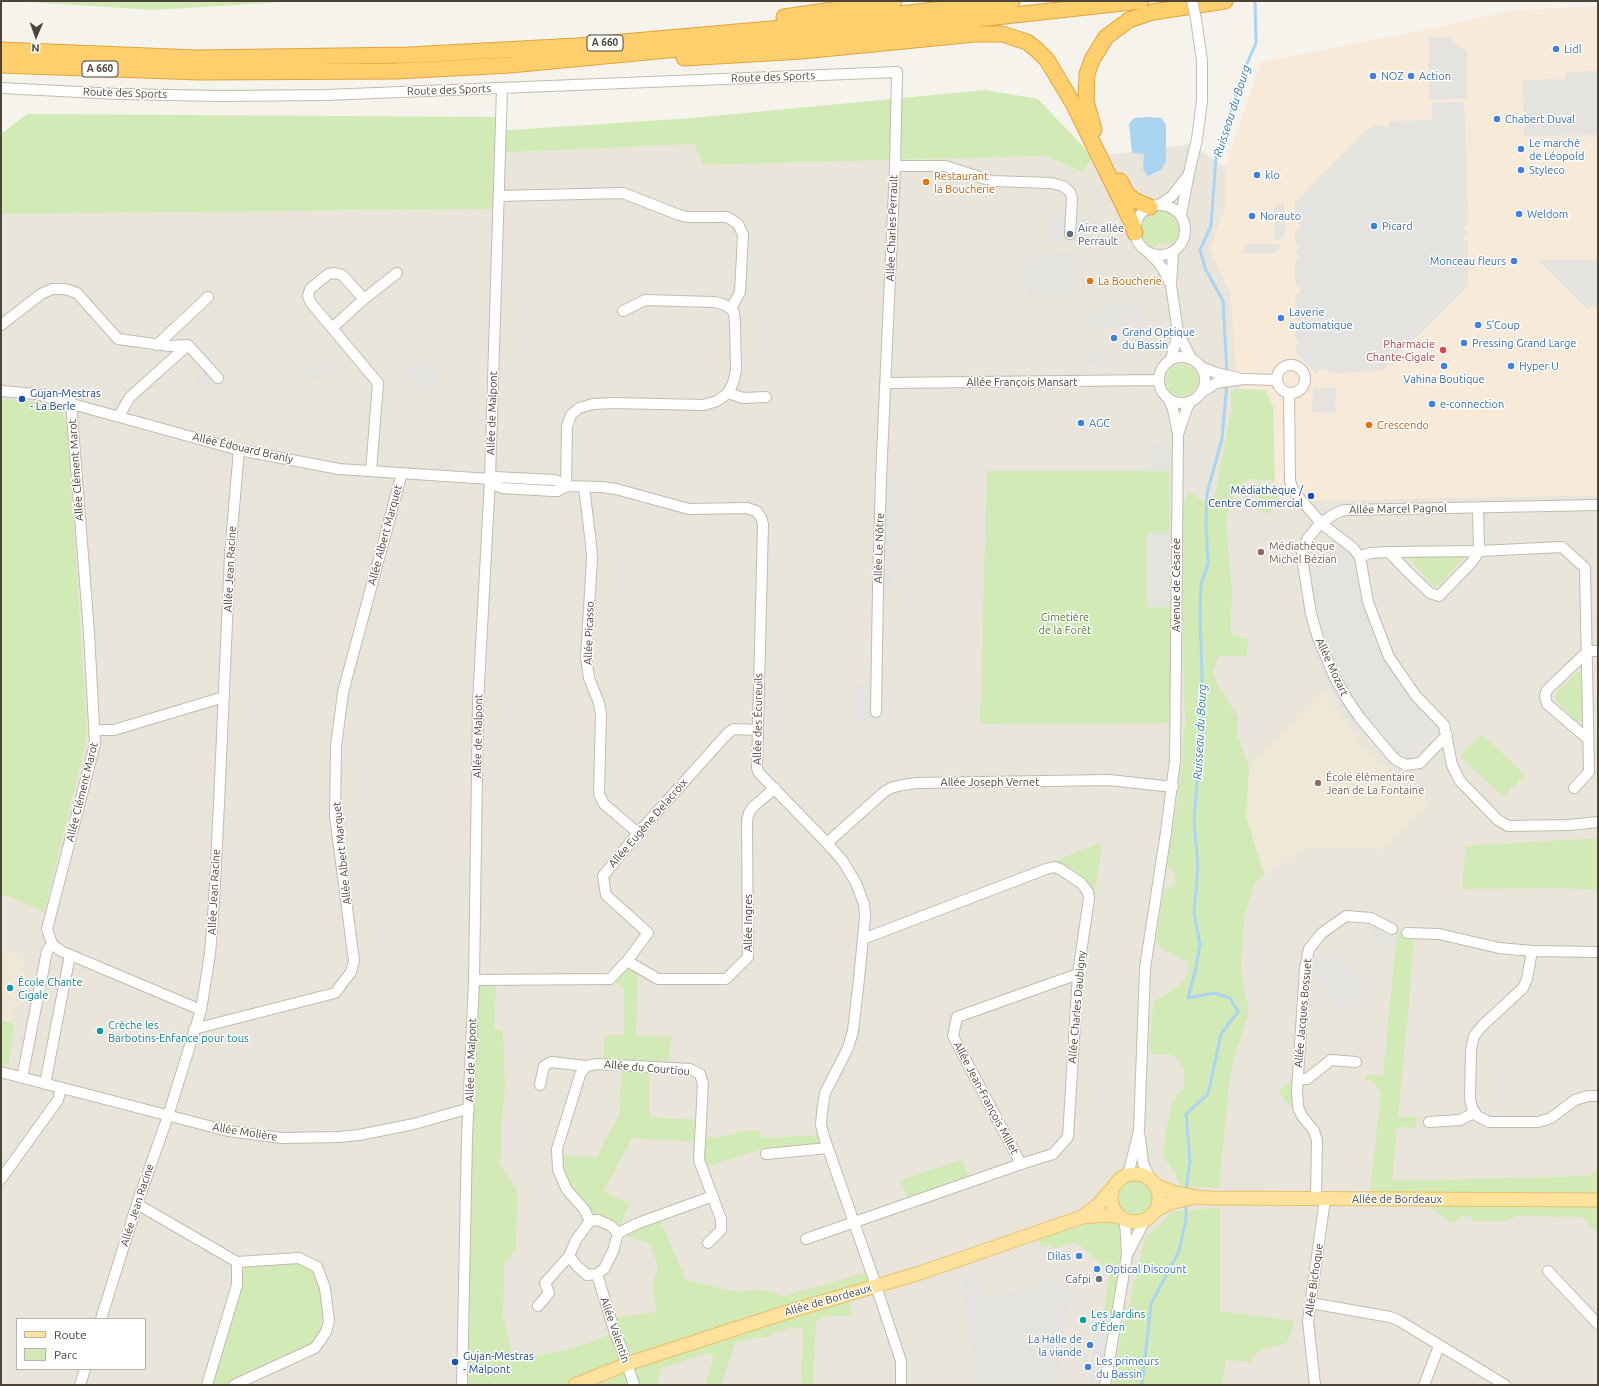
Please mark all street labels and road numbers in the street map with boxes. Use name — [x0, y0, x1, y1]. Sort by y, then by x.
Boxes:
road number: A 660 — [587, 35, 623, 51]
road number: A 660 — [82, 61, 118, 77]
street label: Route des Sports — [731, 69, 815, 85]
street label: Route des Sports — [407, 82, 491, 98]
street label: Route des Sports — [83, 85, 167, 101]
street label: Allée Charles Perrault — [884, 175, 900, 281]
street label: Allée de Malpont — [484, 371, 500, 455]
street label: Allée François Mansart — [966, 375, 1078, 389]
street label: Allée Clément Marot — [66, 419, 86, 521]
street label: Allée Édouard Branly — [191, 430, 295, 466]
street label: Allée Albert Marquet — [365, 483, 405, 587]
street label: Allée Marcel Pagnol — [1349, 502, 1447, 516]
street label: Allée Le Nôtre — [871, 512, 887, 584]
street label: Allée Jean Racine — [221, 526, 239, 612]
street label: Avenue de Césarée — [1169, 538, 1183, 632]
street label: Allée Picasso — [581, 601, 597, 665]
street label: Allée Mozart — [1313, 636, 1351, 698]
street label: Allée des Écureuils — [751, 673, 765, 765]
street label: Allée de Malpont — [471, 694, 485, 778]
street label: Allée Clément Marot — [63, 741, 101, 843]
street label: Allée Joseph Vernet — [940, 775, 1040, 789]
street label: Allée Eugène Delacroix — [606, 776, 690, 870]
street label: Allée Albert Marquet — [330, 801, 354, 905]
street label: Allée Jean Racine — [205, 849, 223, 935]
street label: Allée Ingres — [741, 894, 755, 952]
street label: Allée Charles Daubigny — [1065, 950, 1089, 1064]
street label: Allée Jacques Bossuet — [1292, 958, 1314, 1068]
street label: Allée de Malpont — [463, 1018, 479, 1102]
street label: Allée Jean-François Millet — [951, 1039, 1021, 1157]
street label: Allée du Courtiou — [604, 1058, 690, 1078]
street label: Allée Molière — [212, 1120, 278, 1144]
street label: Allée Jean Racine — [117, 1162, 157, 1248]
street label: Allée de Bordeaux — [1352, 1192, 1442, 1206]
street label: Allée Bichoque — [1302, 1243, 1326, 1317]
street label: Allée de Bordeaux — [783, 1281, 873, 1319]
street label: Allée Valentin — [598, 1295, 632, 1365]

